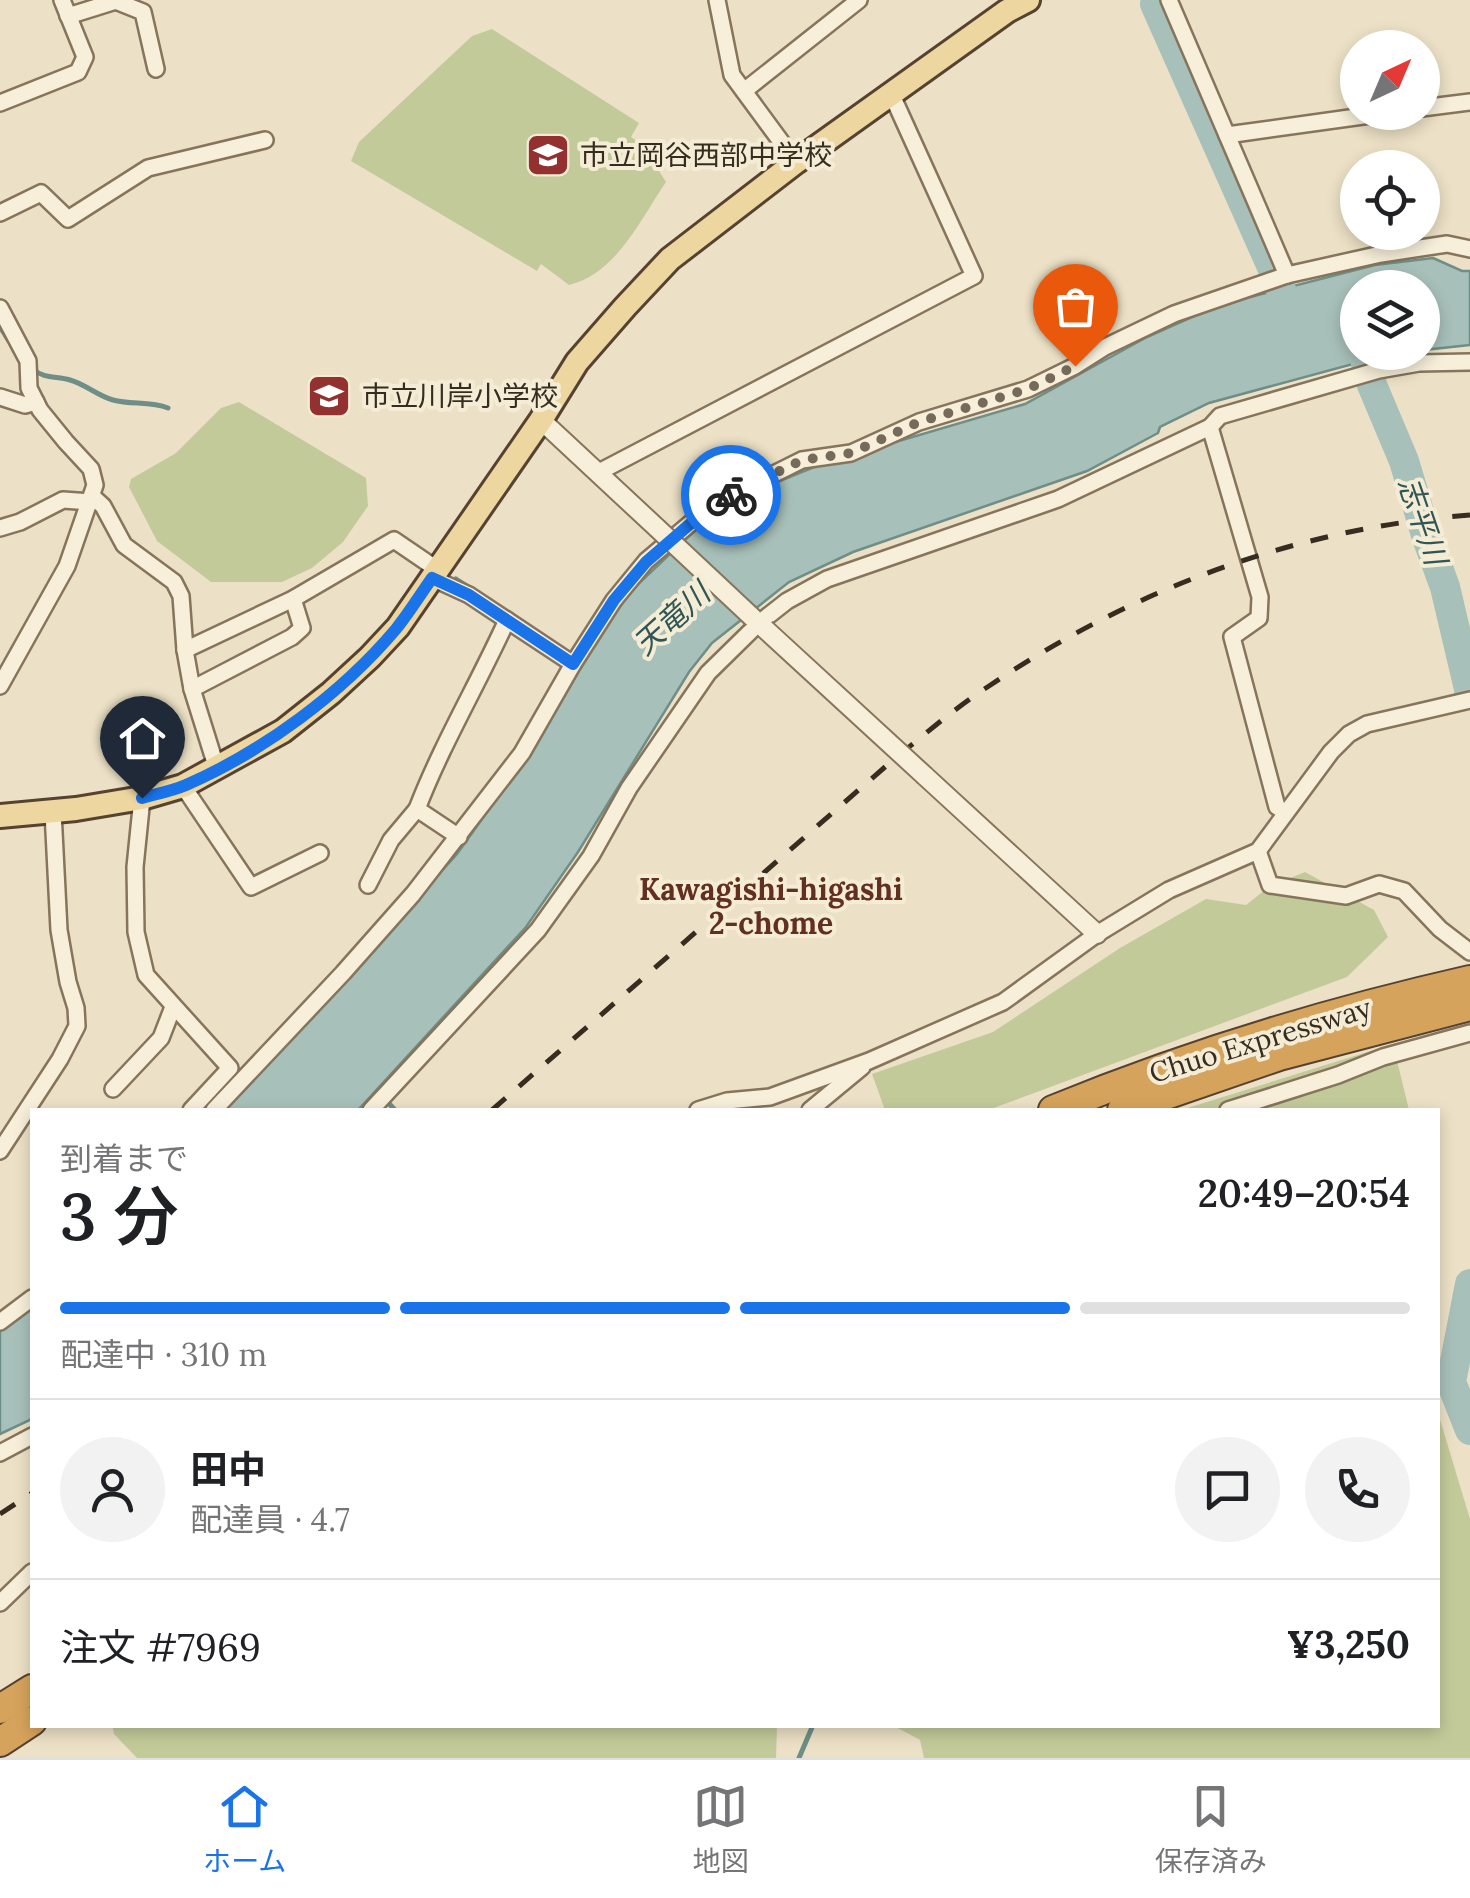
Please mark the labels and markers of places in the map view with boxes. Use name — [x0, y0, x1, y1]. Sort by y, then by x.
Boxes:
school or university icon: 市立岡谷西部中学校 — [525, 132, 571, 178]
place label: 市立岡谷西部中学校 — [580, 137, 832, 173]
pin — [1033, 264, 1118, 367]
school or university icon: 市立川岸小学校 — [306, 373, 352, 419]
place label: 市立川岸小学校 — [362, 378, 558, 414]
pin — [100, 696, 185, 799]

